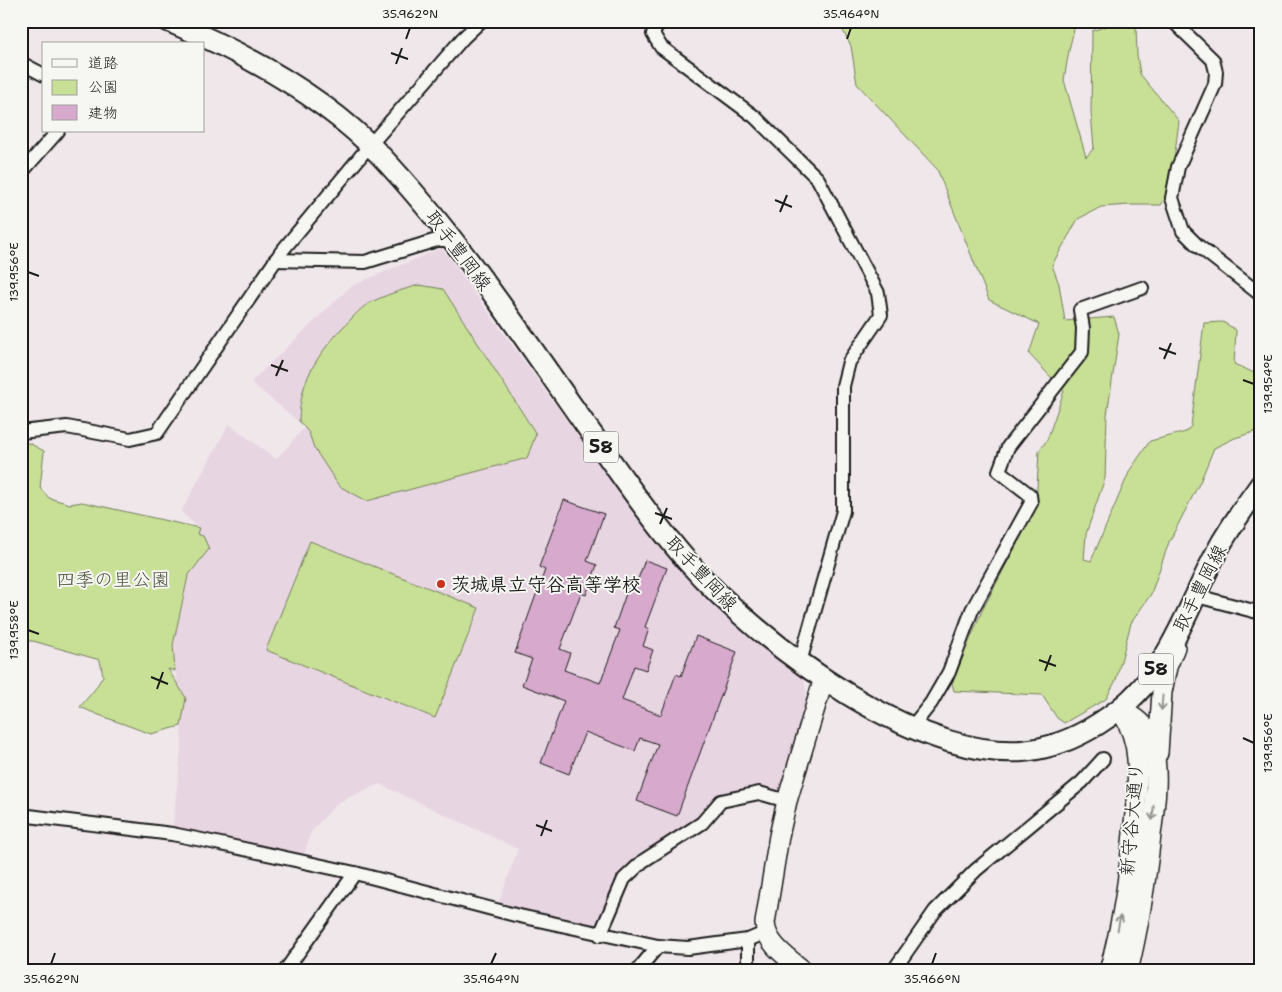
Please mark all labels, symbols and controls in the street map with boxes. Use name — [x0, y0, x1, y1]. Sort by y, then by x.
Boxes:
text: 35.962°N — [382, 6, 438, 22]
text: 35.964°N — [823, 6, 879, 22]
legend — [42, 42, 205, 132]
text: 道路 — [88, 53, 118, 73]
text: 公園 — [88, 77, 118, 97]
text: 建物 — [88, 103, 118, 123]
street label: 取手豊岡線 — [420, 205, 497, 296]
text: 139.956°E — [6, 242, 22, 302]
text: 139.954°E — [1260, 354, 1276, 414]
road number: 58 — [584, 432, 618, 462]
street label: 取手豊岡線 — [660, 530, 743, 617]
street label: 取手豊岡線 — [1167, 540, 1232, 636]
park label: 四季の里公園 — [56, 567, 170, 592]
place label: 茨城県立守谷高等学校 — [451, 572, 641, 597]
marker: 茨城県立守谷高等学校 — [435, 578, 447, 590]
text: 139.958°E — [6, 600, 22, 660]
road number: 58 — [1138, 654, 1174, 684]
one-way arrow — [1157, 695, 1166, 711]
text: 139.956°E — [1260, 713, 1276, 773]
street label: 新守谷大通り — [1114, 761, 1149, 877]
one-way arrow — [1149, 805, 1158, 821]
one-way arrow — [1115, 915, 1125, 931]
text: 35.962°N — [23, 971, 79, 987]
text: 35.964°N — [463, 971, 519, 987]
text: 35.966°N — [904, 971, 960, 987]

